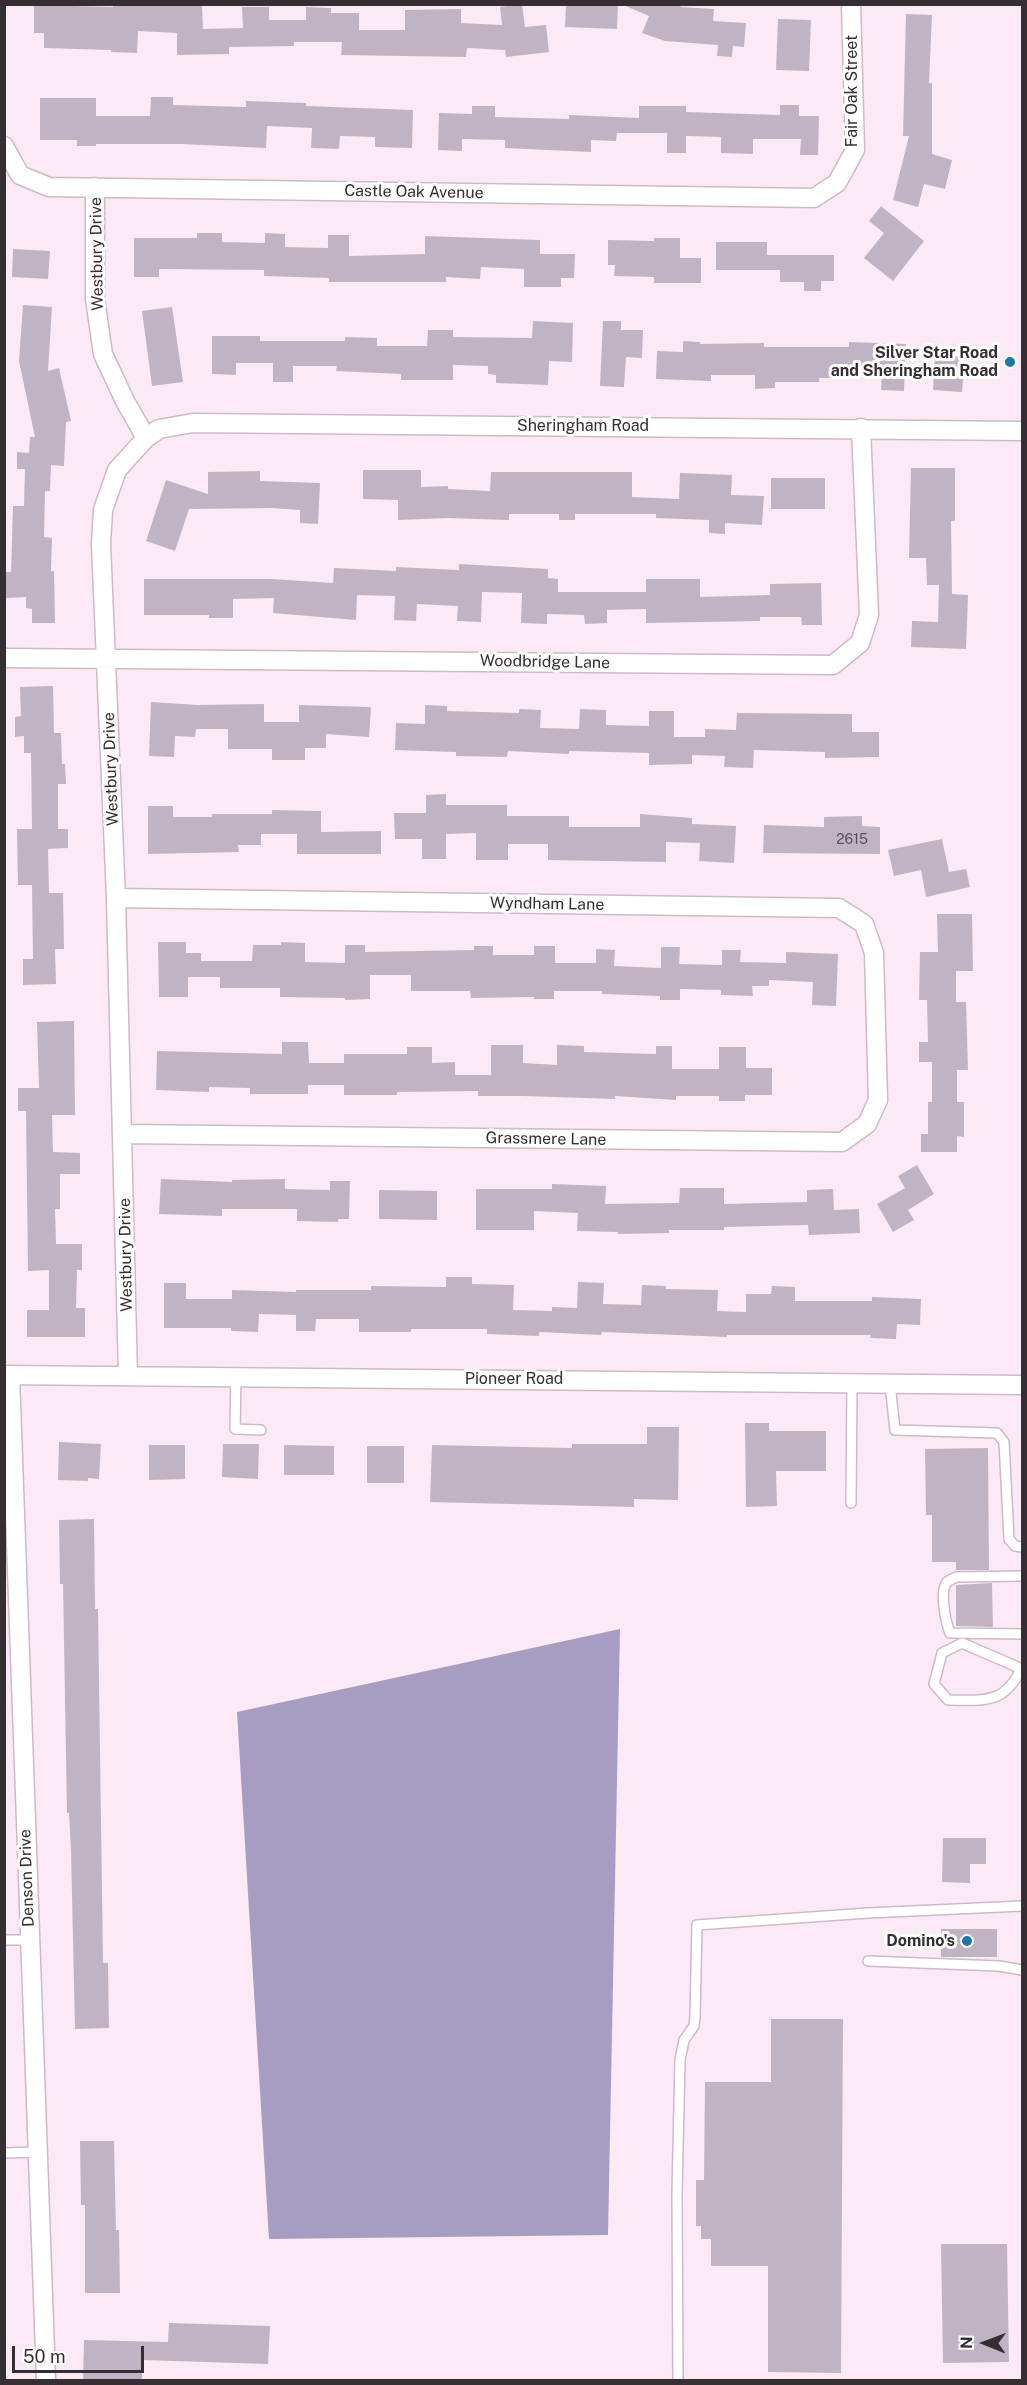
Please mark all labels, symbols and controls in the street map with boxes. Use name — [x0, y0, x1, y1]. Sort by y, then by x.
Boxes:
street label: Fair Oak Street — [842, 35, 862, 147]
street label: Castle Oak Avenue — [344, 181, 484, 203]
street label: Westbury Drive — [86, 197, 108, 311]
place label: Silver Star Road and Sheringham Road — [831, 343, 998, 381]
marker: Silver Star Road and Sheringham Road — [1003, 355, 1017, 369]
street label: Sheringham Road — [517, 416, 649, 436]
street label: Woodbridge Lane — [480, 651, 610, 673]
street label: Westbury Drive — [99, 712, 123, 826]
house number: 2615 — [836, 832, 868, 848]
street label: Wyndham Lane — [490, 893, 604, 915]
street label: Grassmere Lane — [485, 1128, 607, 1150]
street label: Westbury Drive — [115, 1198, 137, 1312]
street label: Pioneer Road — [465, 1369, 563, 1389]
street label: Denson Drive — [16, 1829, 38, 1927]
place label: Domino's — [886, 1931, 955, 1951]
marker: Domino's — [960, 1934, 974, 1948]
north arrow — [955, 2313, 1015, 2373]
scale bar — [15, 2334, 147, 2372]
text: N — [957, 2336, 976, 2349]
text: 50 m — [23, 2346, 66, 2367]

